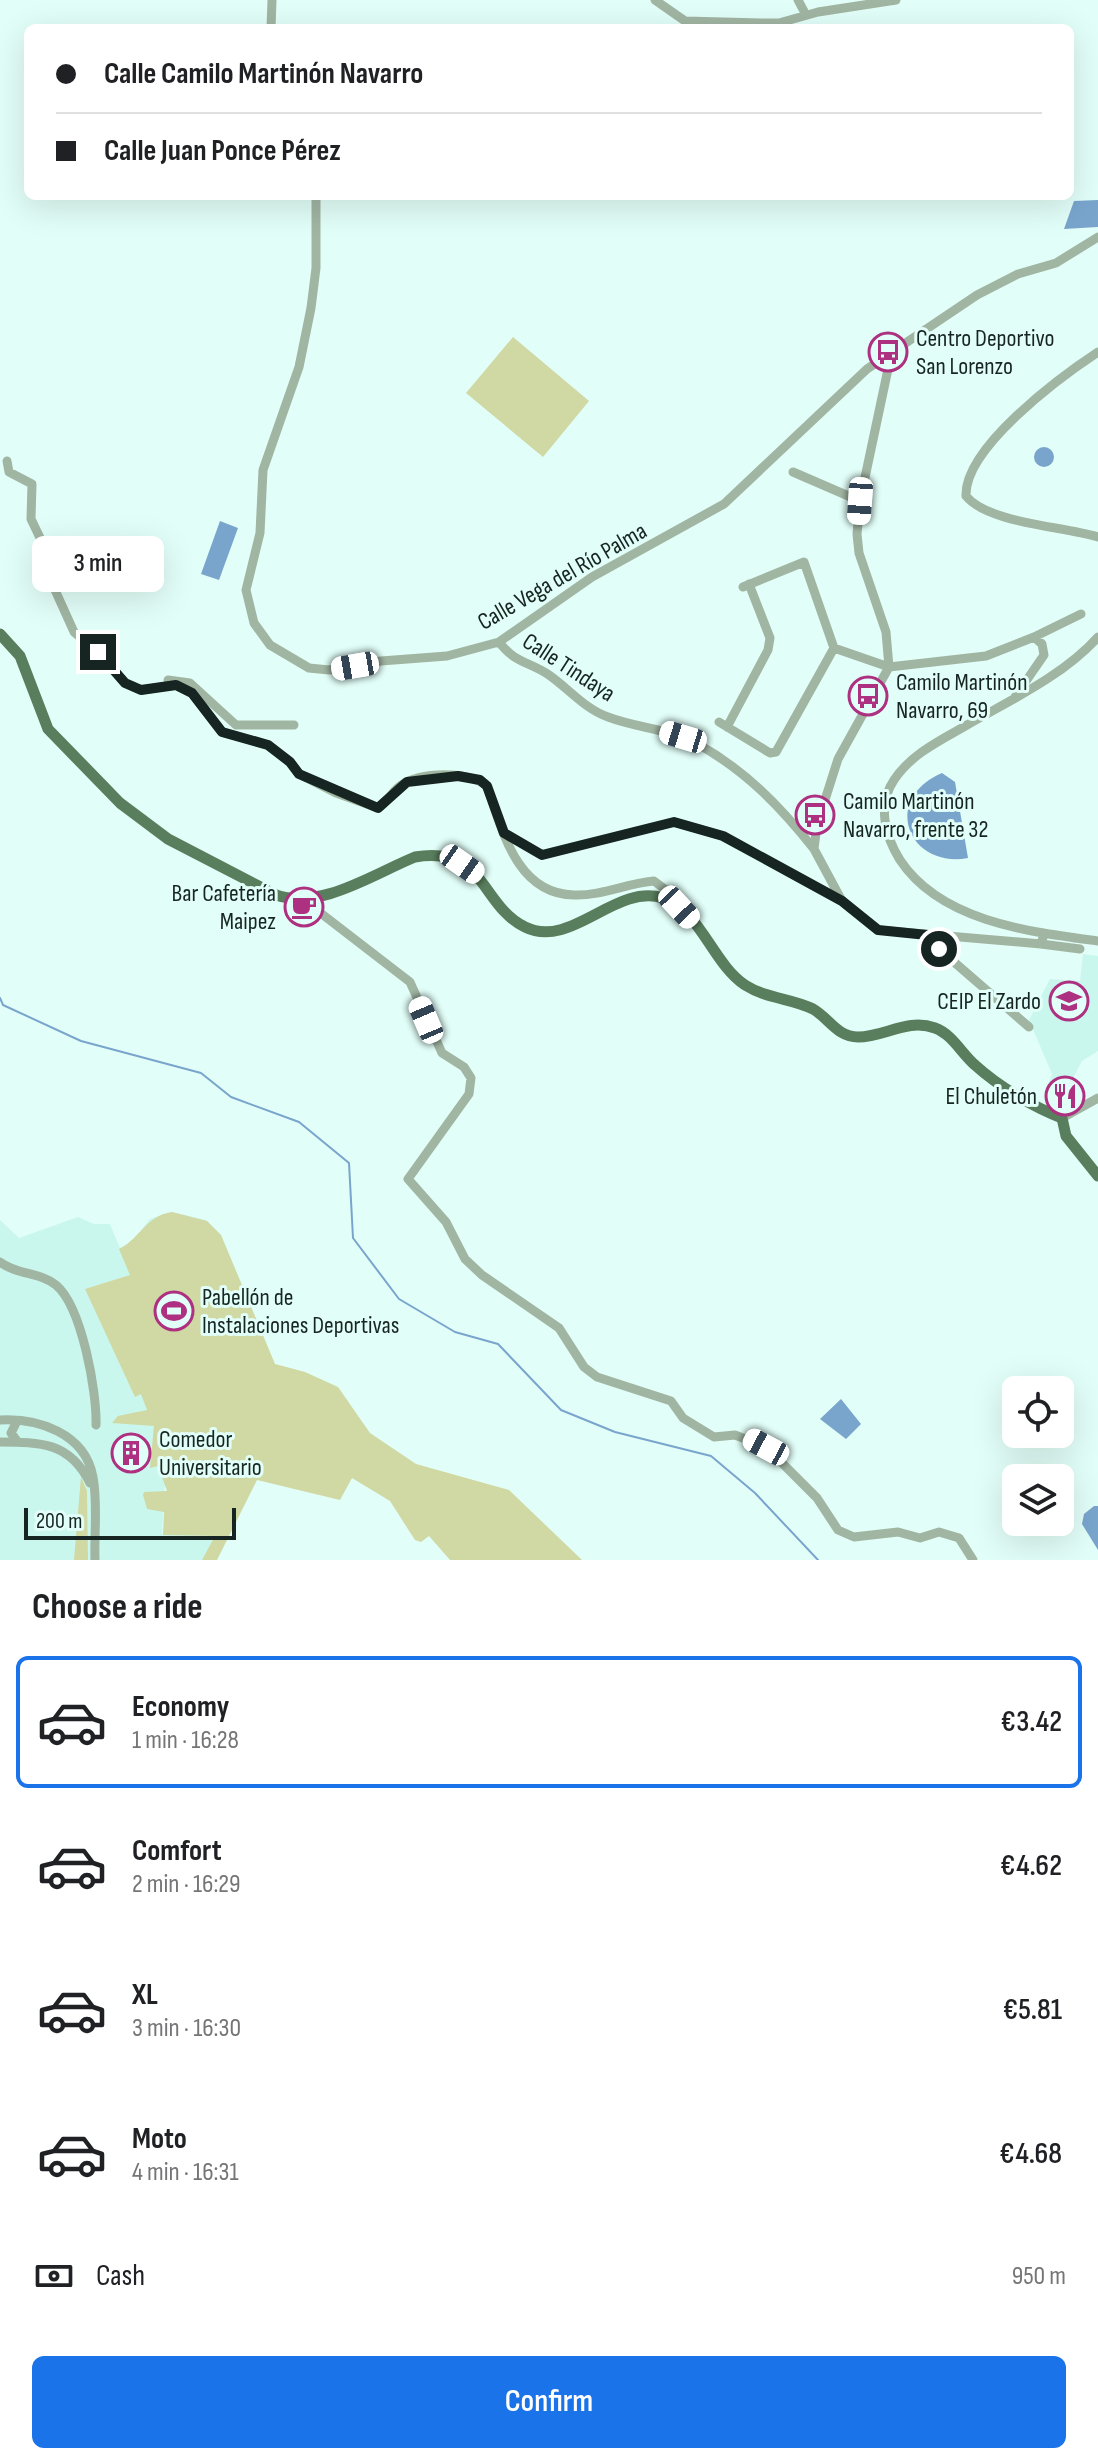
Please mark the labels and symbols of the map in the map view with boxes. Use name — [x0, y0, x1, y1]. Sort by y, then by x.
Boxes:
place label: Centro Deportivo San Lorenzo — [916, 324, 1054, 381]
bus stop icon: Centro Deportivo San Lorenzo — [867, 331, 909, 373]
car — [846, 476, 874, 526]
street label: Calle Vega del Río Palma — [473, 516, 652, 637]
callout: 3 min — [32, 536, 164, 592]
street label: Calle Tindaya — [517, 627, 620, 708]
route end — [80, 634, 116, 670]
car — [329, 650, 381, 682]
place label: Camilo Martinón Navarro, 69 — [896, 668, 1028, 725]
bus stop icon: Camilo Martinón Navarro, 69 — [847, 675, 889, 717]
car — [657, 719, 709, 755]
place label: Camilo Martinón Navarro, frente 32 — [843, 787, 988, 844]
bus stop icon: Camilo Martinón Navarro, frente 32 — [794, 794, 836, 836]
car — [435, 840, 489, 888]
place label: Bar Cafetería Maipez — [171, 879, 276, 936]
car — [654, 881, 704, 933]
cafe icon: Bar Cafetería Maipez — [283, 886, 325, 928]
route start — [921, 931, 957, 967]
school or university icon: CEIP El Zardo — [1048, 980, 1090, 1022]
place label: CEIP El Zardo — [937, 987, 1041, 1016]
car — [406, 993, 446, 1047]
restaurant icon: El Chuletón — [1044, 1075, 1086, 1117]
place label: El Chuletón — [945, 1082, 1037, 1111]
place label: Pabellón de Instalaciones Deportivas — [202, 1283, 399, 1340]
sports icon: Pabellón de Instalaciones Deportivas — [153, 1290, 195, 1332]
place label: Comedor Universitario — [159, 1425, 262, 1482]
car — [739, 1425, 793, 1469]
building icon: Comedor Universitario — [110, 1432, 152, 1474]
scale bar — [24, 1504, 236, 1540]

